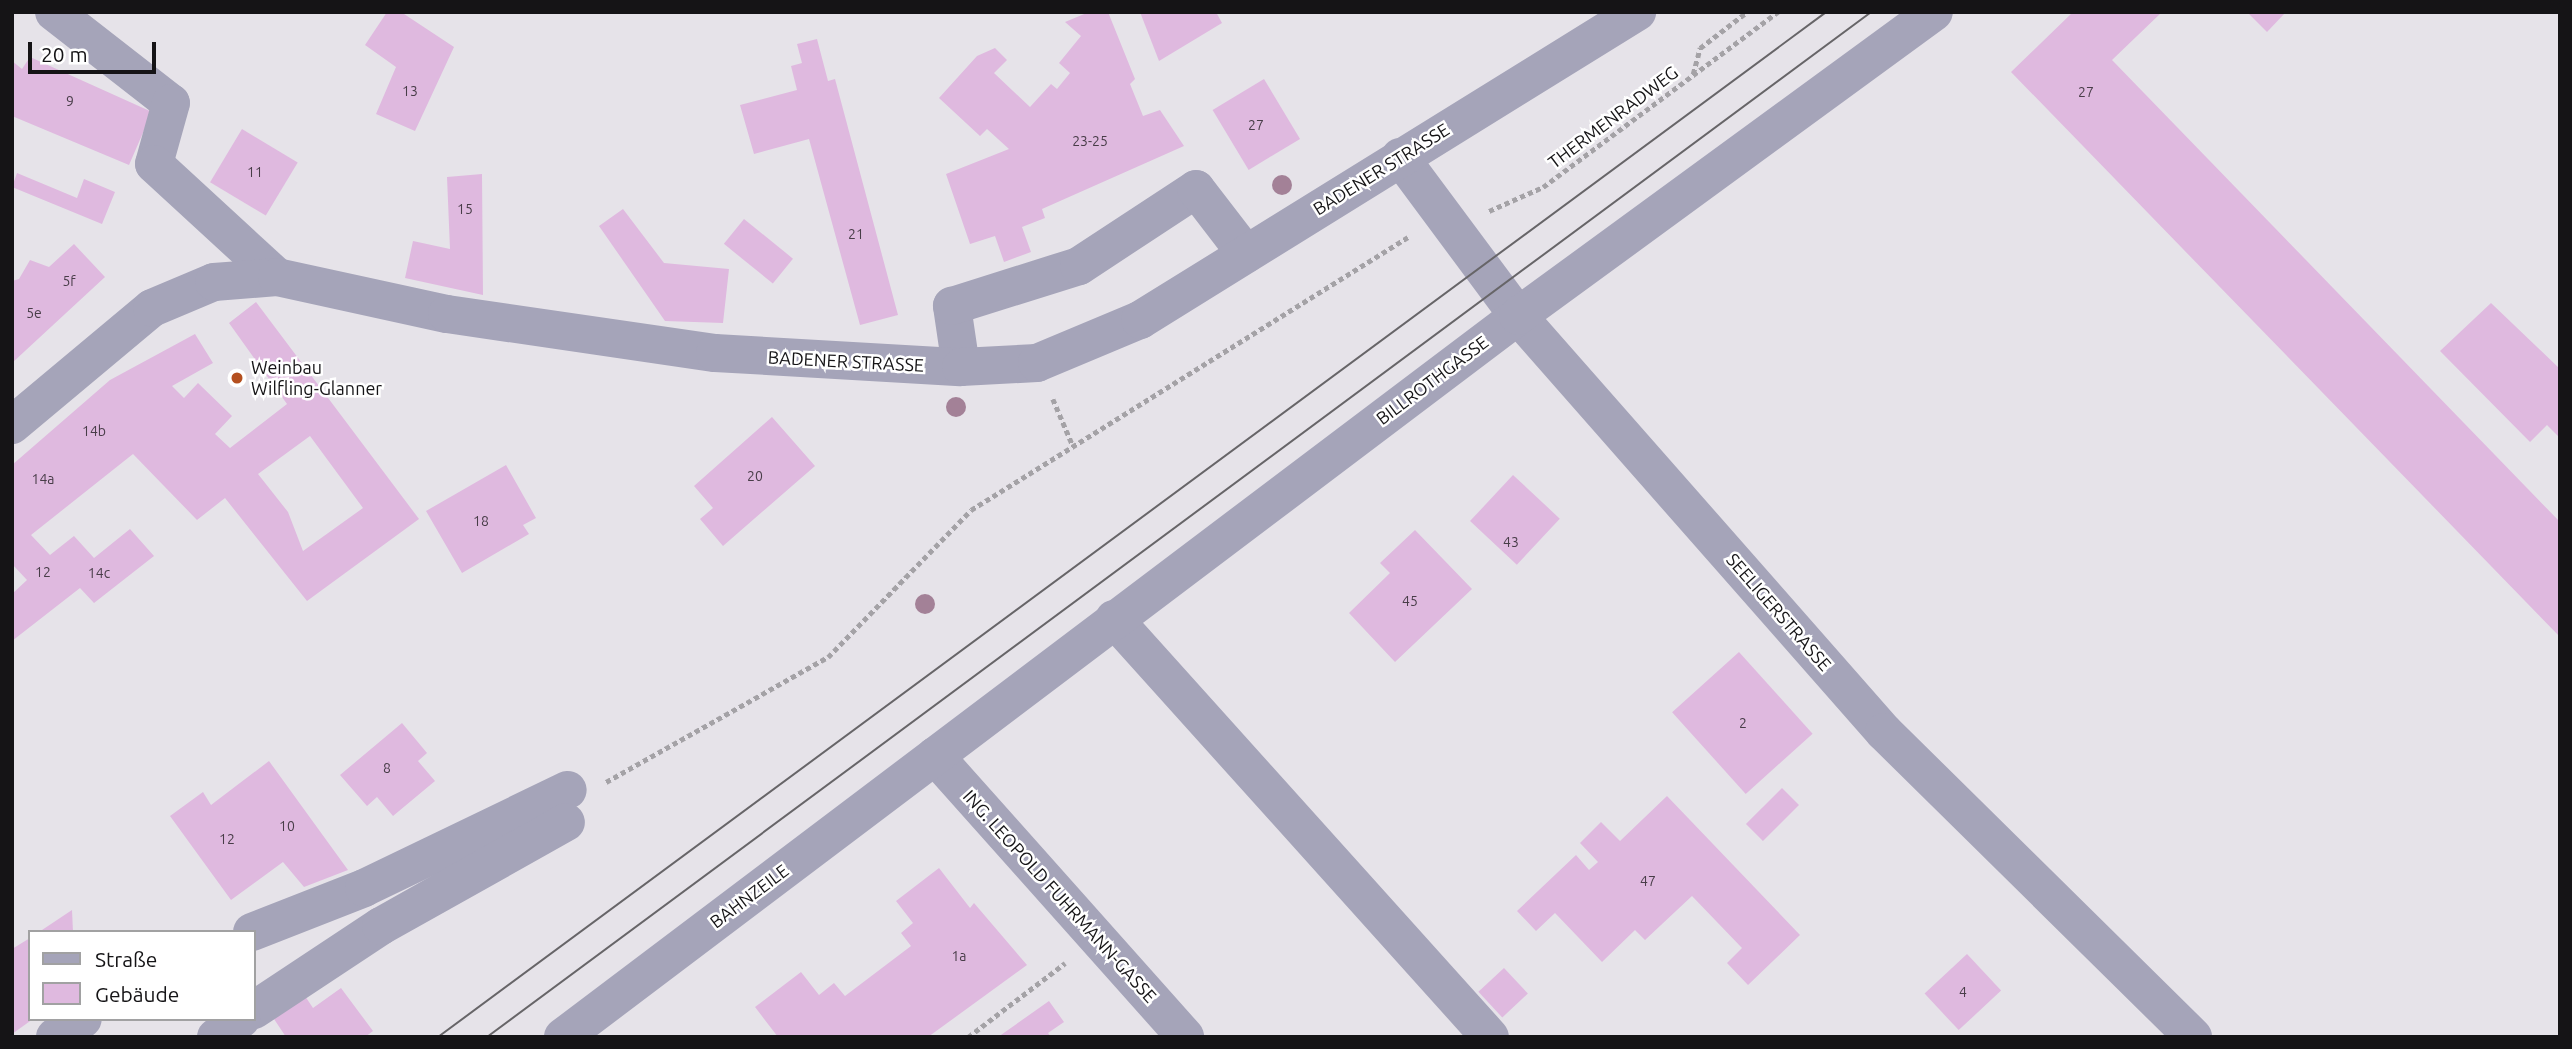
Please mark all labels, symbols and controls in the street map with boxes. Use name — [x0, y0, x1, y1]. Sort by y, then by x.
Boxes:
scale bar — [32, 28, 159, 72]
text: 20 m — [41, 42, 88, 66]
street label: THERMENRADWEG — [1544, 61, 1682, 173]
house number: 13 — [402, 83, 418, 99]
house number: 27 — [2078, 84, 2094, 100]
house number: 9 — [66, 93, 74, 109]
house number: 27 — [1248, 117, 1264, 133]
street label: BADENER STRASSE — [1309, 118, 1453, 220]
house number: 23-25 — [1072, 133, 1108, 149]
house number: 11 — [247, 164, 263, 180]
house number: 15 — [457, 201, 473, 217]
house number: 21 — [848, 226, 864, 242]
house number: 5f — [62, 273, 76, 289]
house number: 5e — [26, 305, 42, 321]
street label: BILLROTHGASSE — [1372, 331, 1492, 429]
street label: BADENER STRASSE — [767, 346, 925, 376]
place label: Weinbau Wilfling-Glanner — [251, 357, 382, 400]
marker: Weinbau Wilfling-Glanner — [229, 370, 245, 386]
house number: 14b — [82, 423, 106, 439]
house number: 20 — [747, 468, 763, 484]
house number: 14a — [32, 471, 54, 487]
house number: 18 — [473, 513, 489, 529]
house number: 43 — [1503, 534, 1519, 550]
street label: SEELIGERSTRASSE — [1722, 549, 1836, 675]
house number: 12 — [35, 564, 51, 580]
house number: 14c — [88, 565, 110, 581]
house number: 45 — [1402, 593, 1418, 609]
house number: 2 — [1739, 715, 1747, 731]
house number: 8 — [383, 760, 391, 776]
street label: ING. LEOPOLD FUHRMANN-GASSE — [959, 785, 1161, 1007]
house number: 10 — [279, 818, 295, 834]
house number: 12 — [219, 831, 235, 847]
street label: BAHNZEILE — [705, 859, 793, 933]
house number: 47 — [1640, 873, 1656, 889]
legend — [28, 930, 256, 1021]
text: Straße — [95, 947, 157, 971]
house number: 1a — [951, 948, 967, 964]
text: Gebäude — [95, 982, 179, 1006]
house number: 4 — [1959, 984, 1967, 1000]

